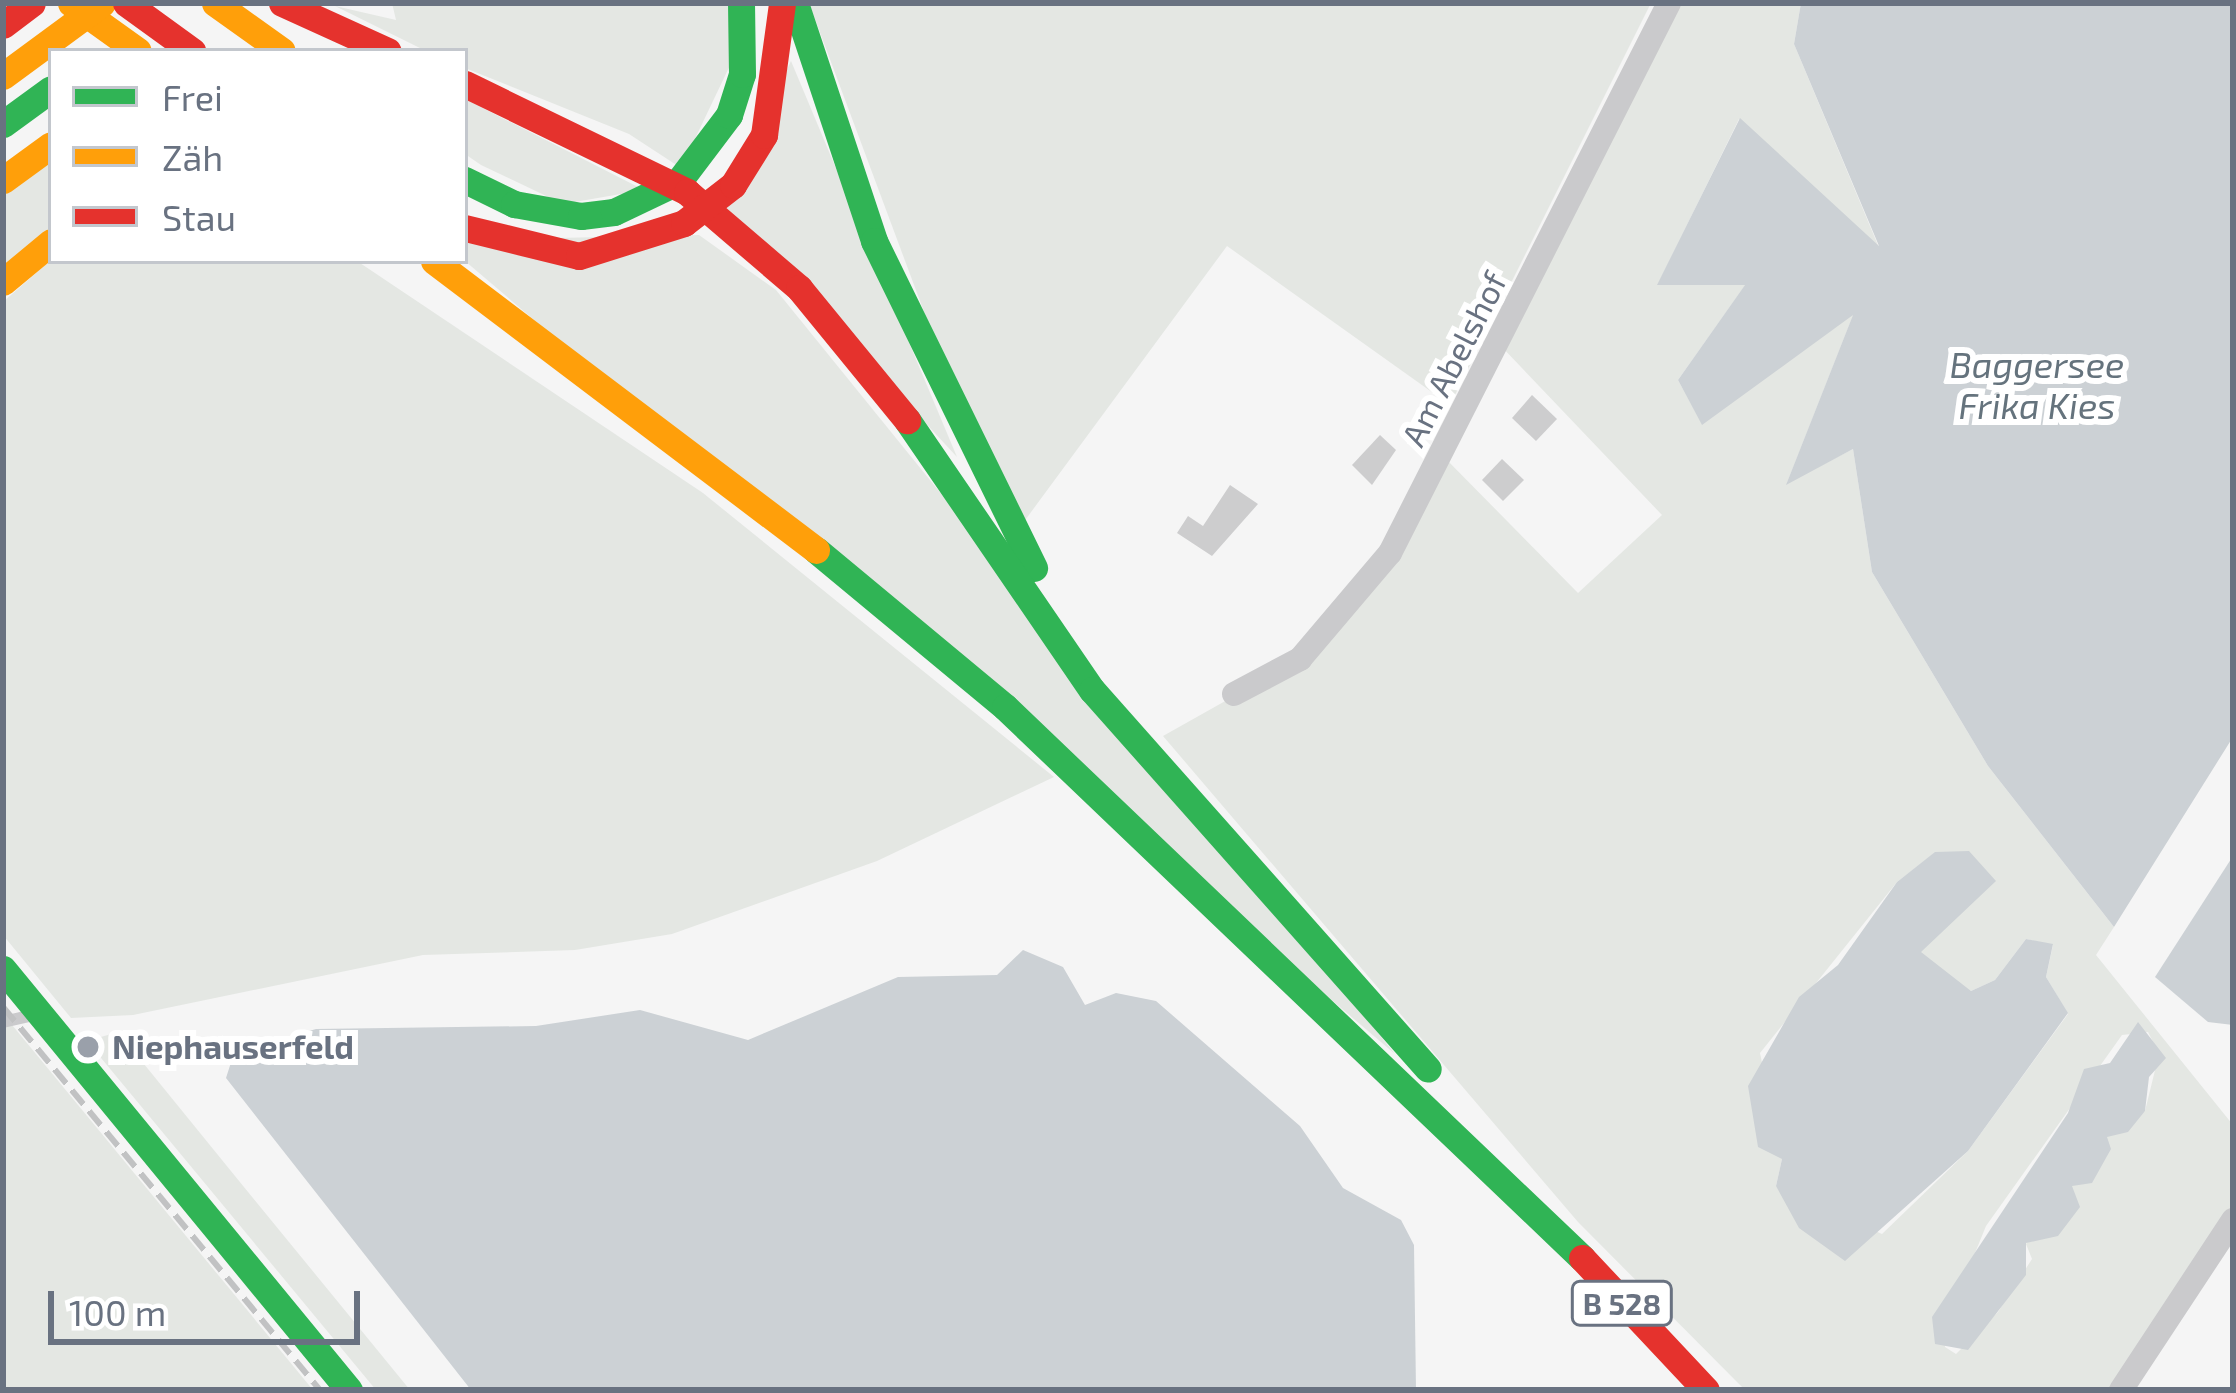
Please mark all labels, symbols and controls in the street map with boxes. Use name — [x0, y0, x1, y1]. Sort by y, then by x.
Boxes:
legend — [48, 48, 468, 264]
text: Frei — [162, 75, 223, 118]
text: Zäh — [162, 135, 223, 178]
text: Stau — [162, 195, 236, 238]
street label: Am Abelshof — [1393, 265, 1515, 453]
water label: Baggersee Frika Kies — [1950, 341, 2124, 426]
place label: Niephauserfeld — [112, 1027, 354, 1067]
marker: Niephauserfeld — [75, 1034, 101, 1060]
scale bar — [54, 1267, 366, 1341]
road number: B 528 — [1568, 1279, 1676, 1327]
text: 100 m — [69, 1290, 166, 1333]

